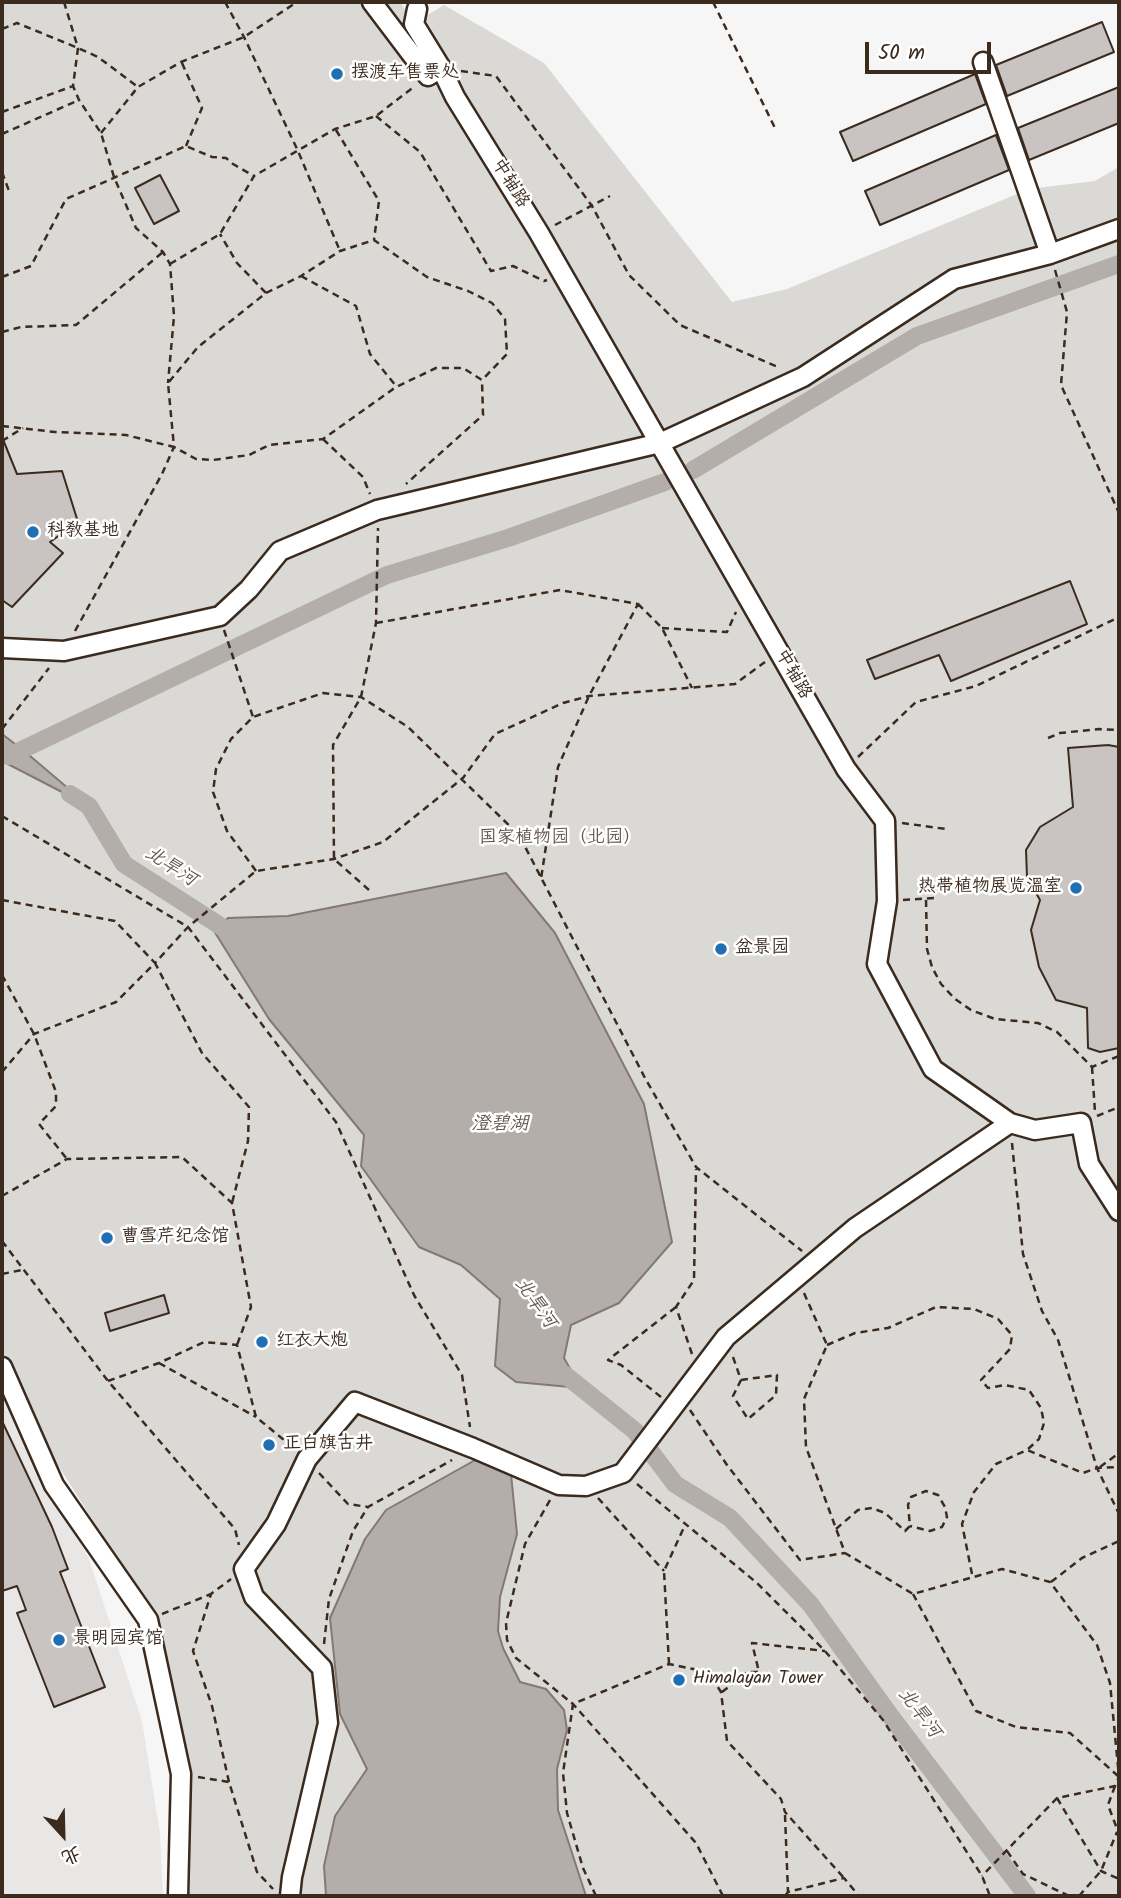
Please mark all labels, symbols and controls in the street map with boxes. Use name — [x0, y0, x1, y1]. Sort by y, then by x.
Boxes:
scale bar — [869, 28, 995, 72]
text: 50 m — [878, 37, 925, 70]
place label: 摆渡车售票处 — [351, 63, 459, 85]
marker: 摆渡车售票处 — [329, 66, 345, 82]
street label: 中轴路 — [486, 155, 532, 213]
place label: 科教基地 — [47, 521, 119, 543]
marker: 科教基地 — [25, 524, 41, 540]
street label: 中轴路 — [769, 646, 815, 704]
park label: 国家植物园（北园） — [479, 828, 641, 850]
water label: 北旱河 — [140, 843, 200, 893]
place label: 热带植物展览温室 — [918, 877, 1062, 899]
marker: 热带植物展览温室 — [1068, 880, 1084, 896]
place label: 盆景园 — [735, 938, 789, 960]
marker: 盆景园 — [713, 941, 729, 957]
water label: 澄碧湖 — [472, 1115, 528, 1137]
place label: 曹雪芹纪念馆 — [121, 1227, 229, 1249]
marker: 曹雪芹纪念馆 — [99, 1230, 115, 1246]
water label: 北旱河 — [508, 1274, 560, 1334]
place label: 红衣大炮 — [276, 1331, 348, 1353]
marker: 红衣大炮 — [254, 1334, 270, 1350]
place label: 正白旗古井 — [283, 1434, 373, 1456]
marker: 正白旗古井 — [261, 1437, 277, 1453]
place label: 景明园宾馆 — [73, 1629, 163, 1651]
marker: 景明园宾馆 — [51, 1632, 67, 1648]
place label: Himalayan Tower — [693, 1669, 823, 1691]
marker: Himalayan Tower — [671, 1672, 687, 1688]
water label: 北旱河 — [892, 1684, 944, 1744]
north arrow — [28, 1800, 98, 1870]
text: 北 — [56, 1837, 85, 1872]

